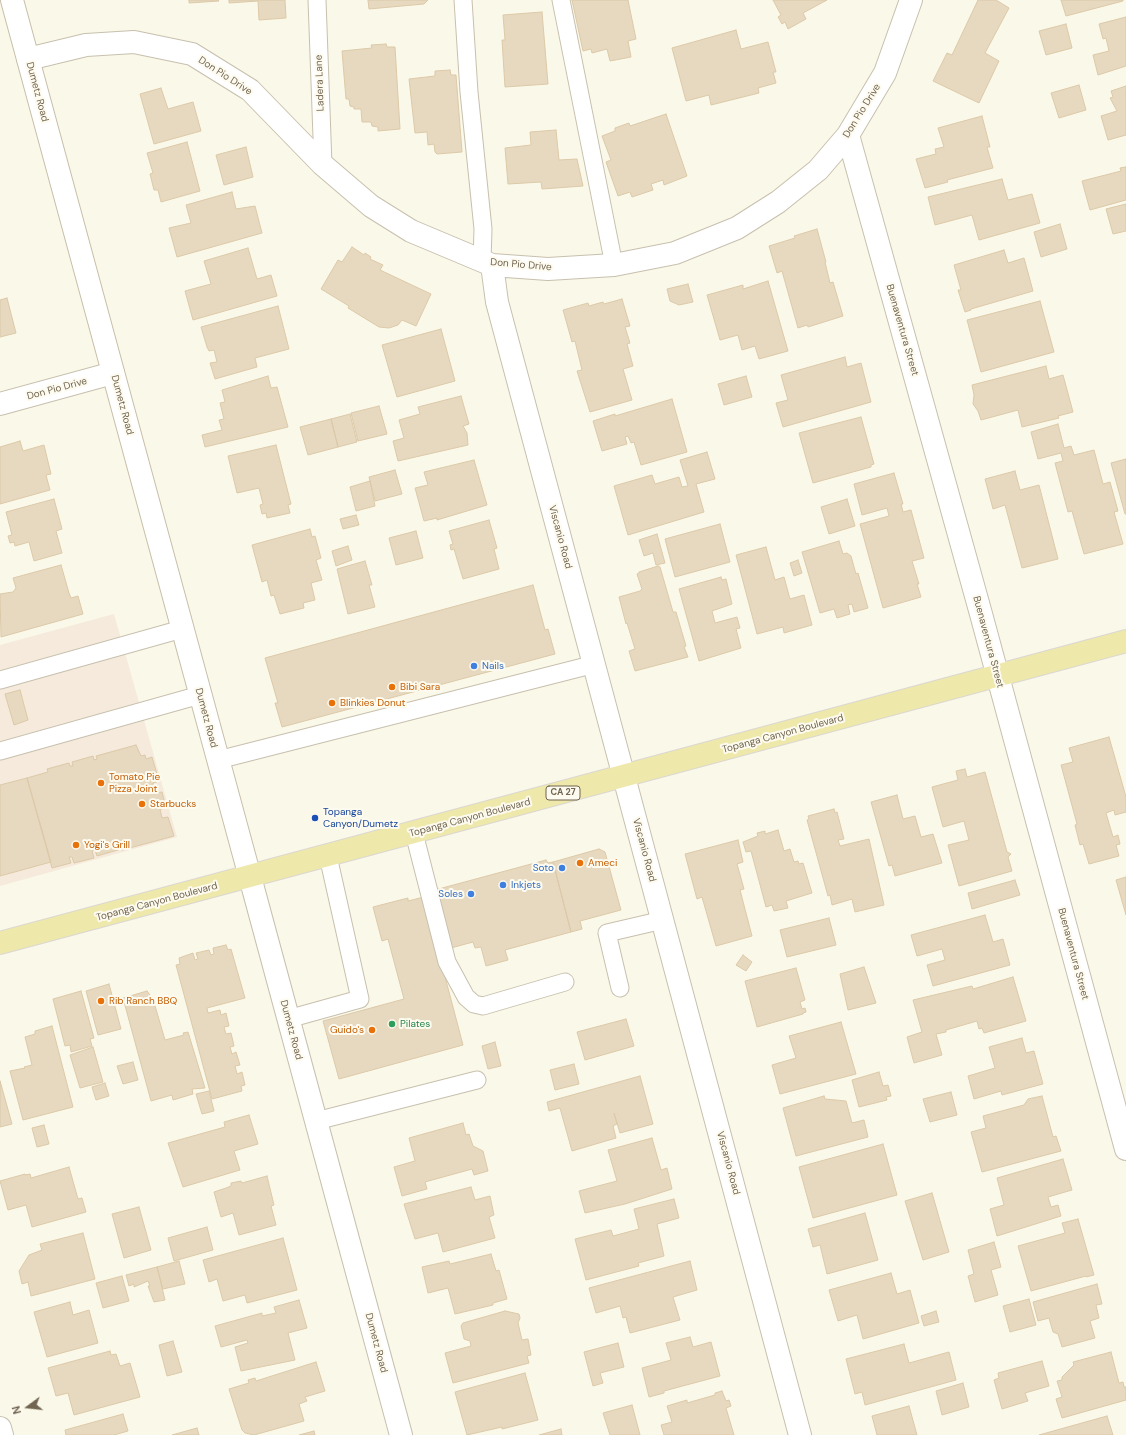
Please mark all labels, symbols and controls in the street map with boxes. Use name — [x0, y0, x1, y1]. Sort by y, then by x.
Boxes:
street label: Don Pio Drive — [196, 54, 254, 98]
street label: Ladera Lane — [313, 55, 327, 111]
street label: Dumetz Road — [23, 61, 51, 123]
street label: Don Pio Drive — [841, 82, 883, 140]
street label: Don Pio Drive — [490, 256, 552, 274]
street label: Buenaventura Street — [883, 283, 921, 377]
street label: Dumetz Road — [108, 374, 136, 436]
street label: Don Pio Drive — [26, 375, 88, 403]
street label: Viscanio Road — [546, 504, 574, 570]
street label: Buenaventura Street — [970, 595, 1006, 689]
place label: Nails — [482, 660, 504, 672]
marker: Nails — [469, 661, 479, 671]
place label: Bibi Sara — [400, 681, 440, 693]
marker: Bibi Sara — [387, 682, 397, 692]
street label: Dumetz Road — [192, 687, 220, 749]
place label: Blinkies Donut — [340, 697, 405, 709]
marker: Blinkies Donut — [327, 698, 337, 708]
street label: Topanga Canyon Boulevard — [721, 712, 845, 756]
place label: Tomato Pie Pizza Joint — [109, 771, 160, 794]
marker: Tomato Pie Pizza Joint — [96, 778, 106, 788]
road number: CA 27 — [546, 786, 580, 800]
street label: Topanga Canyon Boulevard — [408, 796, 532, 840]
place label: Starbucks — [150, 798, 196, 810]
marker: Starbucks — [137, 799, 147, 809]
place label: Topanga Canyon/Dumetz — [323, 806, 398, 830]
marker: Topanga Canyon/Dumetz — [310, 813, 320, 823]
street label: Viscanio Road — [630, 817, 658, 883]
place label: Yogi's Grill — [84, 839, 130, 851]
marker: Yogi's Grill — [71, 840, 81, 850]
place label: Ameci — [588, 857, 617, 869]
marker: Ameci — [575, 858, 585, 868]
place label: Soto — [533, 862, 554, 874]
marker: Soto — [557, 863, 567, 873]
place label: Inkjets — [511, 879, 541, 891]
street label: Topanga Canyon Boulevard — [95, 880, 219, 924]
marker: Inkjets — [498, 880, 508, 890]
place label: Soles — [438, 888, 463, 900]
marker: Soles — [466, 889, 476, 899]
street label: Buenaventura Street — [1055, 907, 1091, 1001]
place label: Rib Ranch BBQ — [109, 995, 177, 1007]
marker: Rib Ranch BBQ — [96, 996, 106, 1006]
street label: Dumetz Road — [277, 999, 305, 1061]
place label: Pilates — [400, 1018, 430, 1030]
marker: Pilates — [387, 1019, 397, 1029]
place label: Guido's — [330, 1024, 364, 1036]
marker: Guido's — [367, 1025, 377, 1035]
street label: Viscanio Road — [714, 1130, 742, 1196]
street label: Dumetz Road — [362, 1312, 390, 1374]
north arrow — [8, 1387, 48, 1427]
text: N — [9, 1404, 24, 1416]

